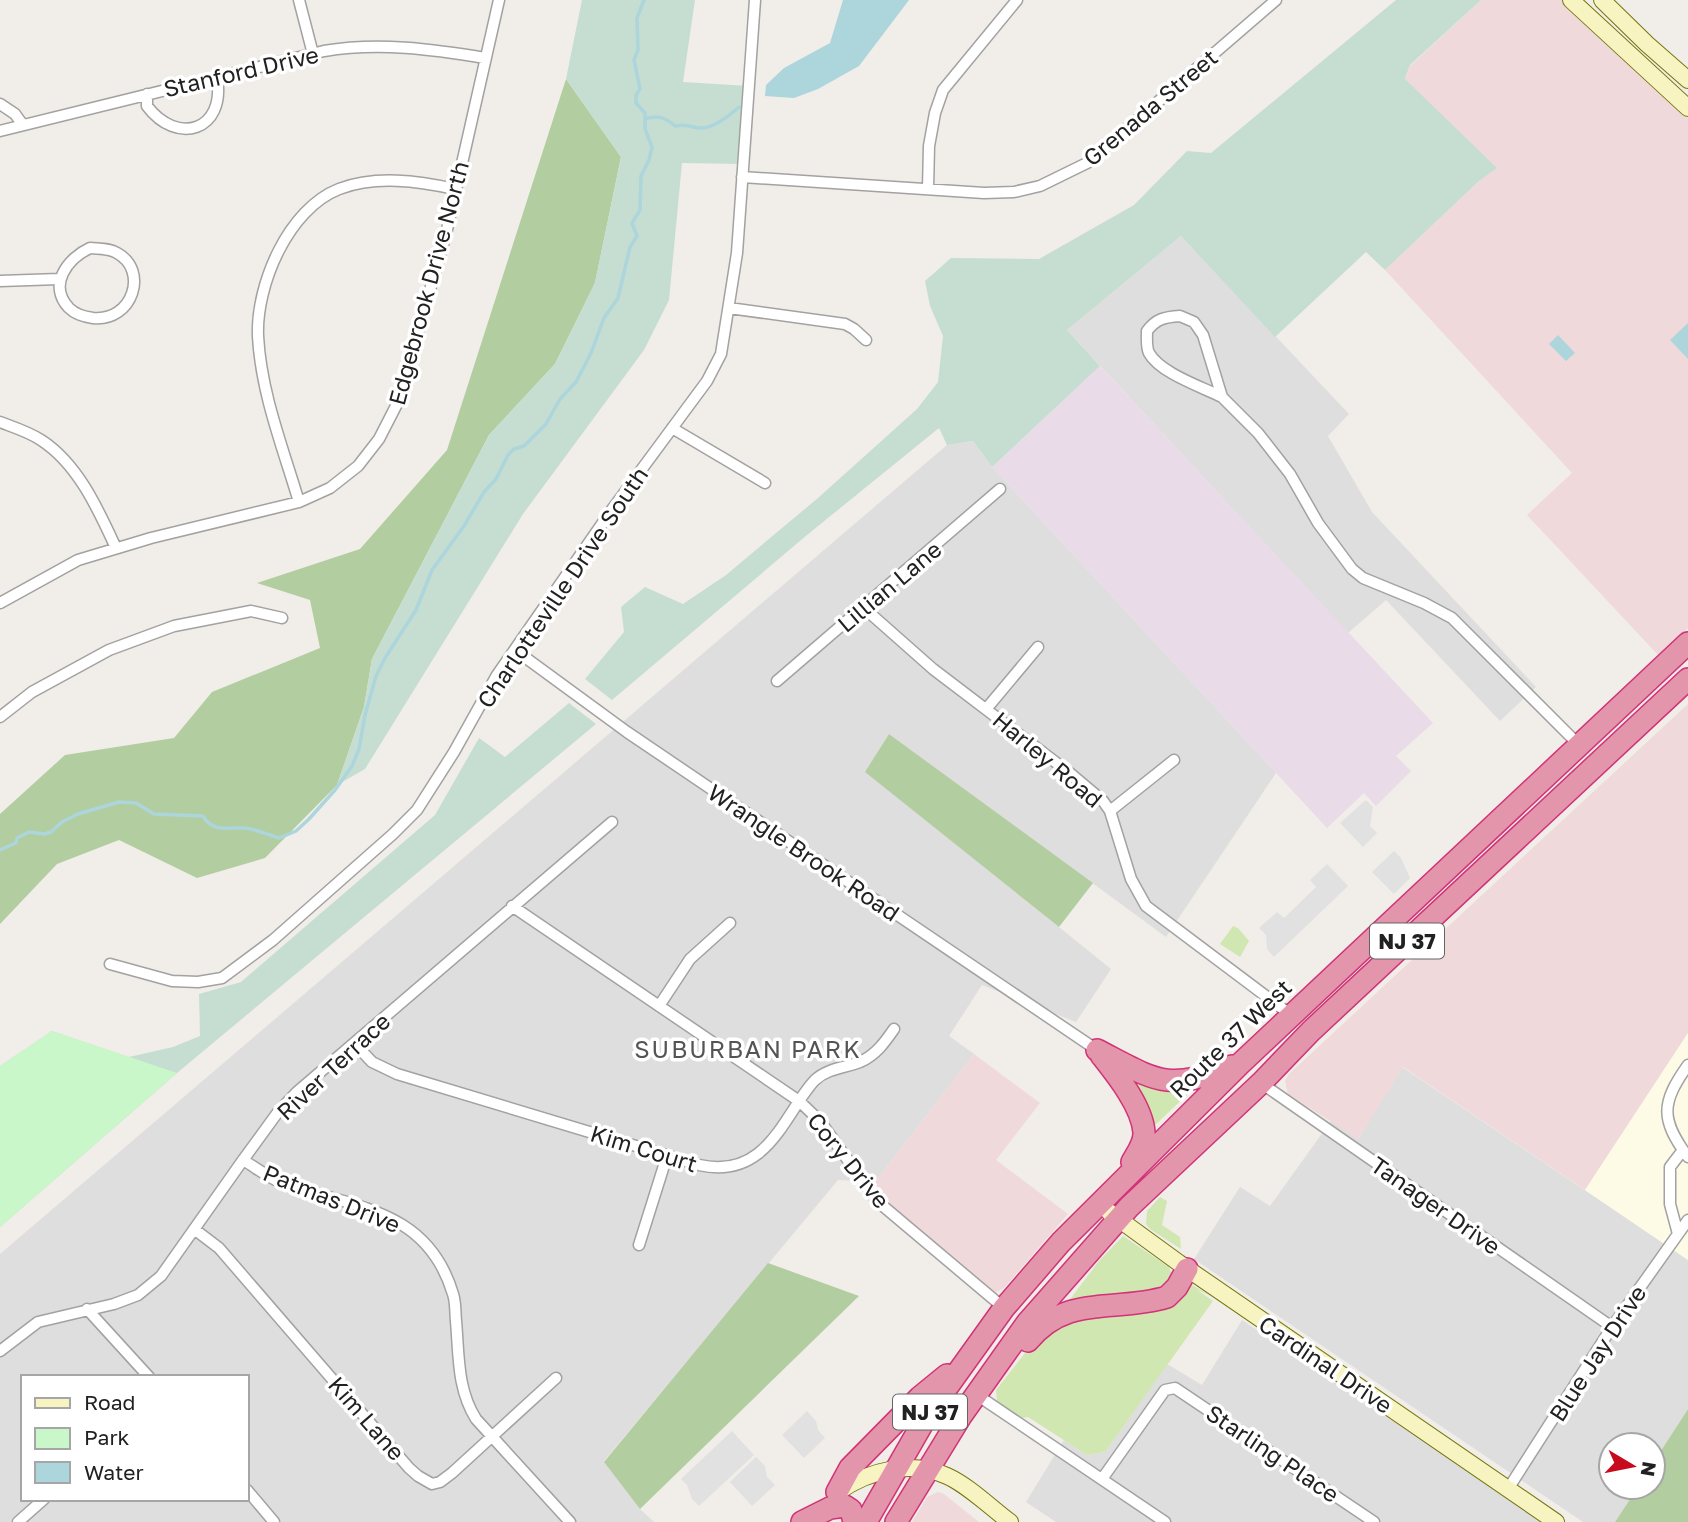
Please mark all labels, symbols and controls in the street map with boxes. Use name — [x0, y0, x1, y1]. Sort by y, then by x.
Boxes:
street label: Stanford Drive — [161, 40, 321, 102]
street label: Grenada Street — [1077, 43, 1223, 171]
street label: Edgebrook Drive North — [382, 158, 474, 408]
street label: Charlotteville Drive South — [471, 461, 653, 713]
street label: Lillian Lane — [831, 534, 947, 638]
street label: Harley Road — [988, 705, 1108, 813]
street label: Wrangle Brook Road — [703, 778, 905, 926]
road number: NJ 37 — [1370, 923, 1444, 958]
street label: Route 37 West — [1163, 973, 1297, 1103]
street label: River Terrace — [271, 1007, 395, 1125]
district label: SUBURBAN PARK — [634, 1034, 862, 1063]
street label: Cory Drive — [802, 1107, 896, 1213]
street label: Kim Court — [587, 1119, 701, 1177]
street label: Tanager Drive — [1366, 1150, 1506, 1260]
street label: Patmas Drive — [259, 1158, 405, 1238]
street label: Blue Jay Drive — [1543, 1280, 1651, 1426]
street label: Cardinal Drive — [1254, 1309, 1398, 1419]
street label: Kim Lane — [323, 1370, 411, 1466]
legend — [21, 1375, 248, 1501]
text: Road — [84, 1389, 135, 1415]
road number: NJ 37 — [893, 1394, 967, 1430]
street label: Starling Place — [1201, 1398, 1345, 1508]
text: Park — [84, 1424, 130, 1450]
north arrow — [1597, 1431, 1667, 1501]
text: Water — [84, 1459, 144, 1485]
text: N — [1637, 1460, 1662, 1478]

